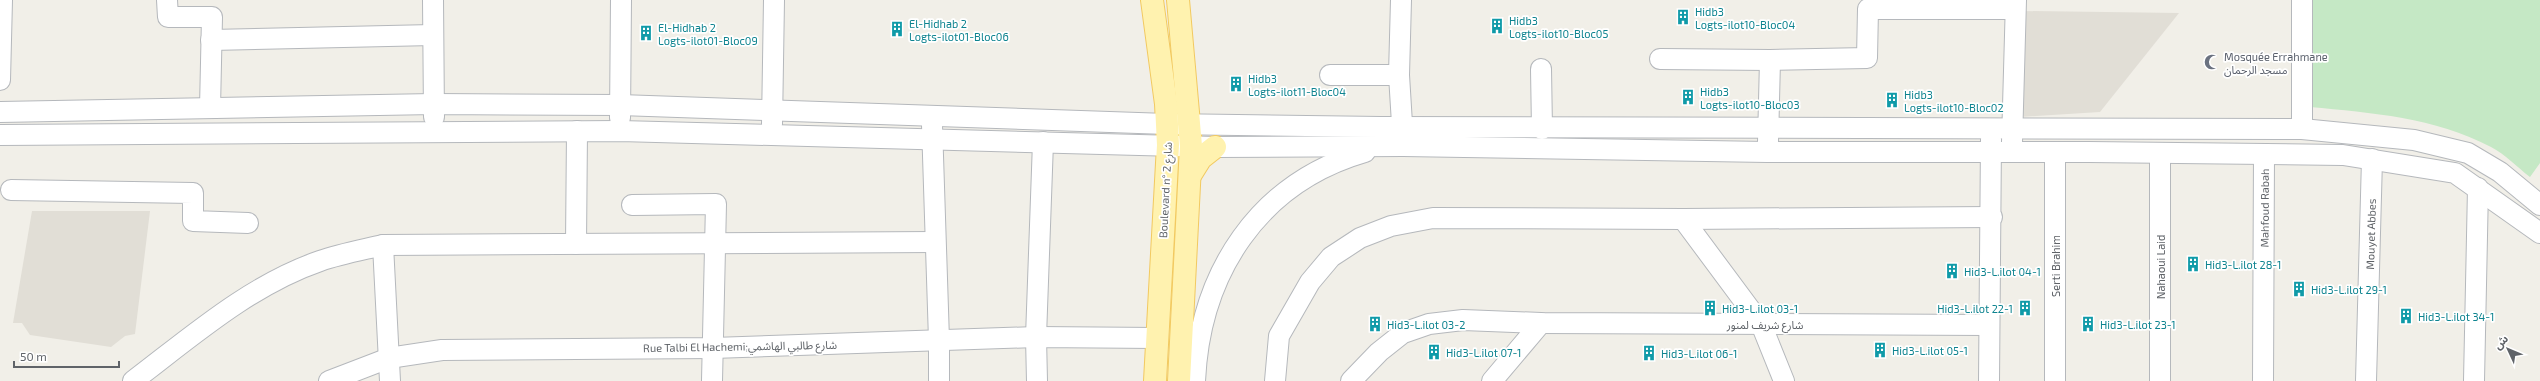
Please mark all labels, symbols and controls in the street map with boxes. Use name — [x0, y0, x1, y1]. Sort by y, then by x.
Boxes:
place label: Hidb3 Logts-ilot10-Bloc04 — [1695, 5, 1795, 31]
building icon: Hidb3 Logts-ilot10-Bloc04 — [1674, 8, 1692, 26]
place label: Hidb3 Logts-ilot10-Bloc05 — [1509, 14, 1608, 40]
place label: El-Hidhab 2 Logts-ilot01-Bloc06 — [909, 17, 1009, 43]
building icon: Hidb3 Logts-ilot10-Bloc05 — [1488, 17, 1506, 35]
building icon: El-Hidhab 2 Logts-ilot01-Bloc06 — [888, 20, 906, 38]
place label: El-Hidhab 2 Logts-ilot01-Bloc09 — [658, 21, 758, 47]
building icon: El-Hidhab 2 Logts-ilot01-Bloc09 — [637, 24, 655, 42]
place label: Mosquée Errahmane مسجد الرحمان — [2224, 50, 2328, 77]
mosque icon: Mosquée Errahmane مسجد الرحمان — [2203, 53, 2221, 71]
place label: Hidb3 Logts-ilot11-Bloc04 — [1248, 72, 1346, 98]
building icon: Hidb3 Logts-ilot11-Bloc04 — [1227, 75, 1245, 93]
place label: Hidb3 Logts-ilot10-Bloc03 — [1700, 85, 1800, 111]
building icon: Hidb3 Logts-ilot10-Bloc03 — [1679, 88, 1697, 106]
place label: Hidb3 Logts-ilot10-Bloc02 — [1904, 88, 2004, 114]
building icon: Hidb3 Logts-ilot10-Bloc02 — [1883, 91, 1901, 109]
street label: Boulevard n° شارع 2 — [1156, 141, 1176, 239]
street label: Mahfoud Rabah — [2257, 168, 2270, 248]
street label: Mouyet Abbes — [2363, 198, 2377, 270]
street label: Serti Brahim — [2049, 235, 2062, 297]
street label: Nahaoui Laid — [2154, 235, 2167, 299]
building icon: Hid3-L.ilot 28-1 — [2184, 255, 2202, 273]
place label: Hid3-L.ilot 28-1 — [2205, 258, 2281, 271]
building icon: Hid3-L.ilot 04-1 — [1943, 262, 1961, 280]
place label: Hid3-L.ilot 04-1 — [1964, 265, 2041, 278]
building icon: Hid3-L.ilot 29-1 — [2290, 280, 2308, 298]
place label: Hid3-L.ilot 29-1 — [2311, 283, 2387, 296]
building icon: Hid3-L.ilot 03-1 — [1701, 299, 1719, 317]
building icon: Hid3-L.ilot 22-1 — [2016, 299, 2034, 317]
place label: Hid3-L.ilot 03-1 — [1722, 302, 1798, 315]
place label: Hid3-L.ilot 22-1 — [1937, 302, 2013, 315]
building icon: Hid3-L.ilot 34-1 — [2397, 307, 2415, 325]
place label: Hid3-L.ilot 34-1 — [2418, 310, 2494, 323]
building icon: Hid3-L.ilot 03-2 — [1366, 315, 1384, 333]
building icon: Hid3-L.ilot 23-1 — [2079, 315, 2097, 333]
place label: Hid3-L.ilot 03-2 — [1387, 318, 1465, 331]
street label: شارع شريف لمنور — [1726, 318, 1804, 333]
place label: Hid3-L.ilot 23-1 — [2100, 318, 2176, 331]
north arrow — [2488, 329, 2528, 369]
text: ش — [2491, 332, 2511, 352]
street label: Rue Talbi El Hachemi;شارع طالبي الهاشمي — [643, 338, 838, 358]
building icon: Hid3-L.ilot 05-1 — [1871, 341, 1889, 359]
scale bar — [14, 343, 119, 369]
building icon: Hid3-L.ilot 07-1 — [1425, 343, 1443, 361]
building icon: Hid3-L.ilot 06-1 — [1640, 344, 1658, 362]
place label: Hid3-L.ilot 05-1 — [1892, 344, 1968, 357]
place label: Hid3-L.ilot 07-1 — [1446, 346, 1521, 359]
place label: Hid3-L.ilot 06-1 — [1661, 347, 1737, 360]
text: 50 m — [20, 349, 47, 363]

